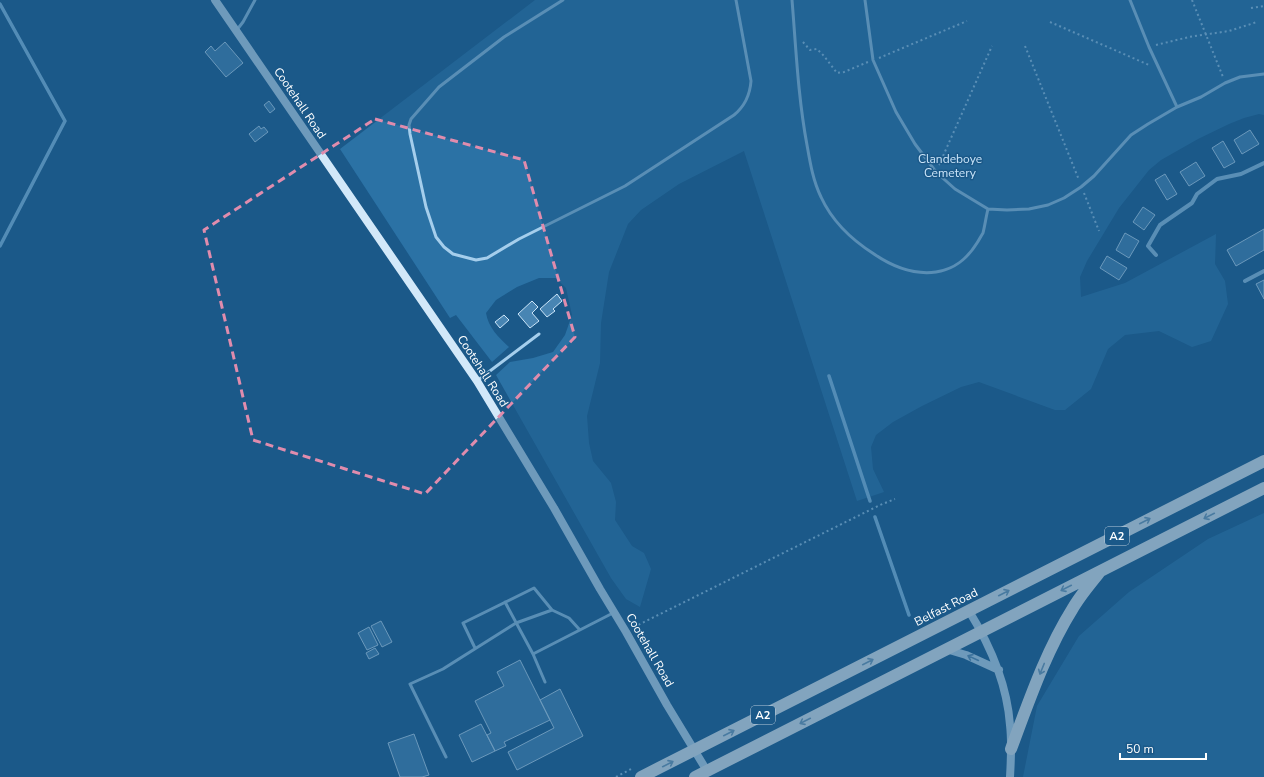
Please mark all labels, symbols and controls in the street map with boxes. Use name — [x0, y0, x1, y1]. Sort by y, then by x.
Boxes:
street label: Cootehall Road — [270, 64, 330, 142]
park label: Clandeboye Cemetery — [918, 151, 982, 181]
street label: Cootehall Road — [454, 332, 512, 410]
one-way arrow — [1204, 512, 1216, 520]
one-way arrow — [1139, 517, 1151, 524]
road number: A2 — [1105, 527, 1129, 545]
street label: Belfast Road — [912, 584, 980, 630]
one-way arrow — [1060, 585, 1072, 593]
one-way arrow — [998, 589, 1010, 596]
street label: Cootehall Road — [622, 610, 678, 690]
one-way arrow — [967, 654, 979, 661]
one-way arrow — [861, 658, 873, 666]
one-way arrow — [1038, 663, 1045, 675]
road number: A2 — [751, 706, 775, 724]
one-way arrow — [799, 718, 811, 725]
one-way arrow — [723, 729, 735, 736]
scale bar — [1120, 735, 1206, 761]
text: 50 m — [1126, 741, 1154, 757]
one-way arrow — [661, 760, 673, 767]

